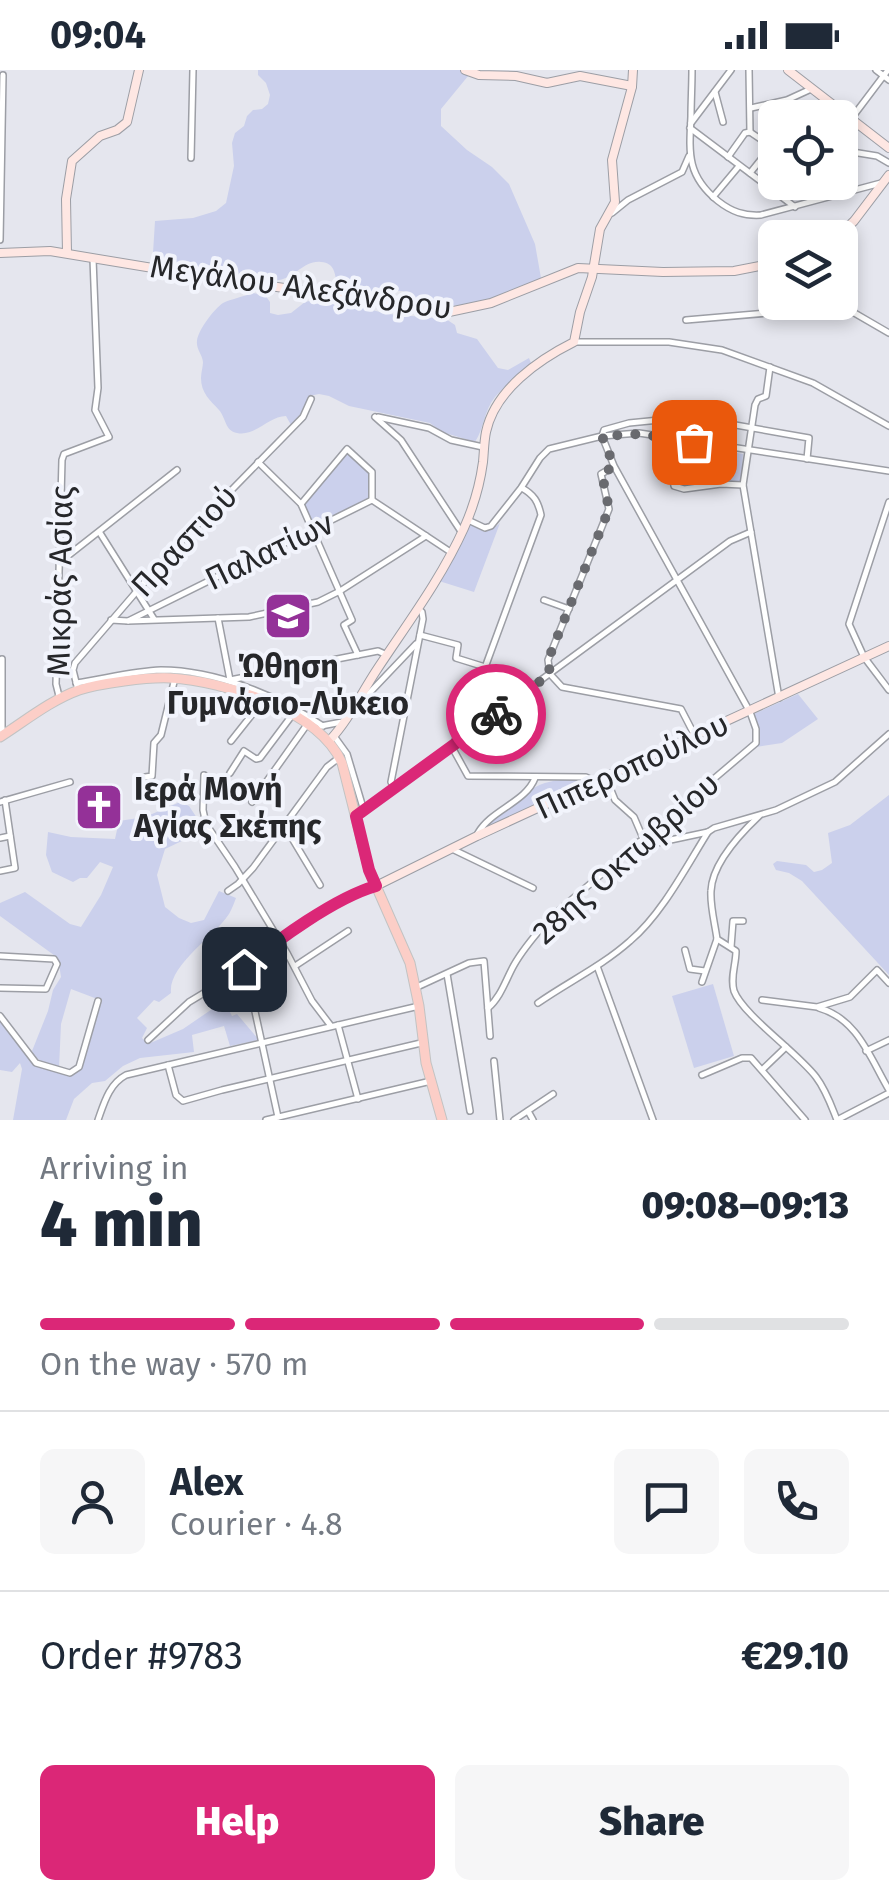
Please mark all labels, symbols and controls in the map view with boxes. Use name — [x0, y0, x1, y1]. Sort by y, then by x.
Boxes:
text: 09:04 — [50, 12, 146, 58]
map controls — [758, 100, 858, 320]
button: locate — [758, 100, 858, 200]
button: layers — [758, 220, 858, 320]
street label: Μεγάλου Αλεξάνδρου — [148, 247, 454, 327]
pin — [652, 400, 737, 485]
icon: bag — [667, 415, 722, 470]
street label: Πραστιού — [123, 477, 245, 605]
street label: Μικράς Ασίας — [39, 485, 81, 677]
street label: Παλατίων — [199, 503, 340, 598]
school or university icon: Ώθηση Γυμνάσιο-Λύκειο — [262, 590, 314, 642]
place label: Ώθηση Γυμνάσιο-Λύκειο — [167, 647, 409, 722]
courier — [446, 664, 546, 764]
icon: bike — [469, 687, 524, 742]
street label: Πιπεροπούλου — [529, 705, 735, 827]
street label: 28ης Οκτωβρίου — [525, 764, 727, 952]
place label: Ιερά Μονή Αγίας Σκέπης — [133, 770, 322, 845]
church icon: Ιερά Μονή Αγίας Σκέπης — [73, 781, 125, 833]
pin — [202, 927, 287, 1012]
icon: home — [217, 942, 272, 997]
text: Arriving in — [40, 1149, 188, 1187]
text: 09:08–09:13 — [641, 1182, 849, 1228]
text: 4 min — [40, 1185, 203, 1263]
text: On the way · 570 m — [40, 1345, 308, 1383]
button: person — [40, 1449, 145, 1554]
button: chat — [614, 1449, 719, 1554]
button: phone — [744, 1449, 849, 1554]
text: Alex — [170, 1459, 243, 1505]
text: Courier · 4.8 — [170, 1505, 343, 1543]
text: Order #9783 — [40, 1633, 243, 1679]
text: €29.10 — [741, 1633, 849, 1679]
button: Help — [40, 1765, 435, 1880]
button: Share — [455, 1765, 849, 1880]

